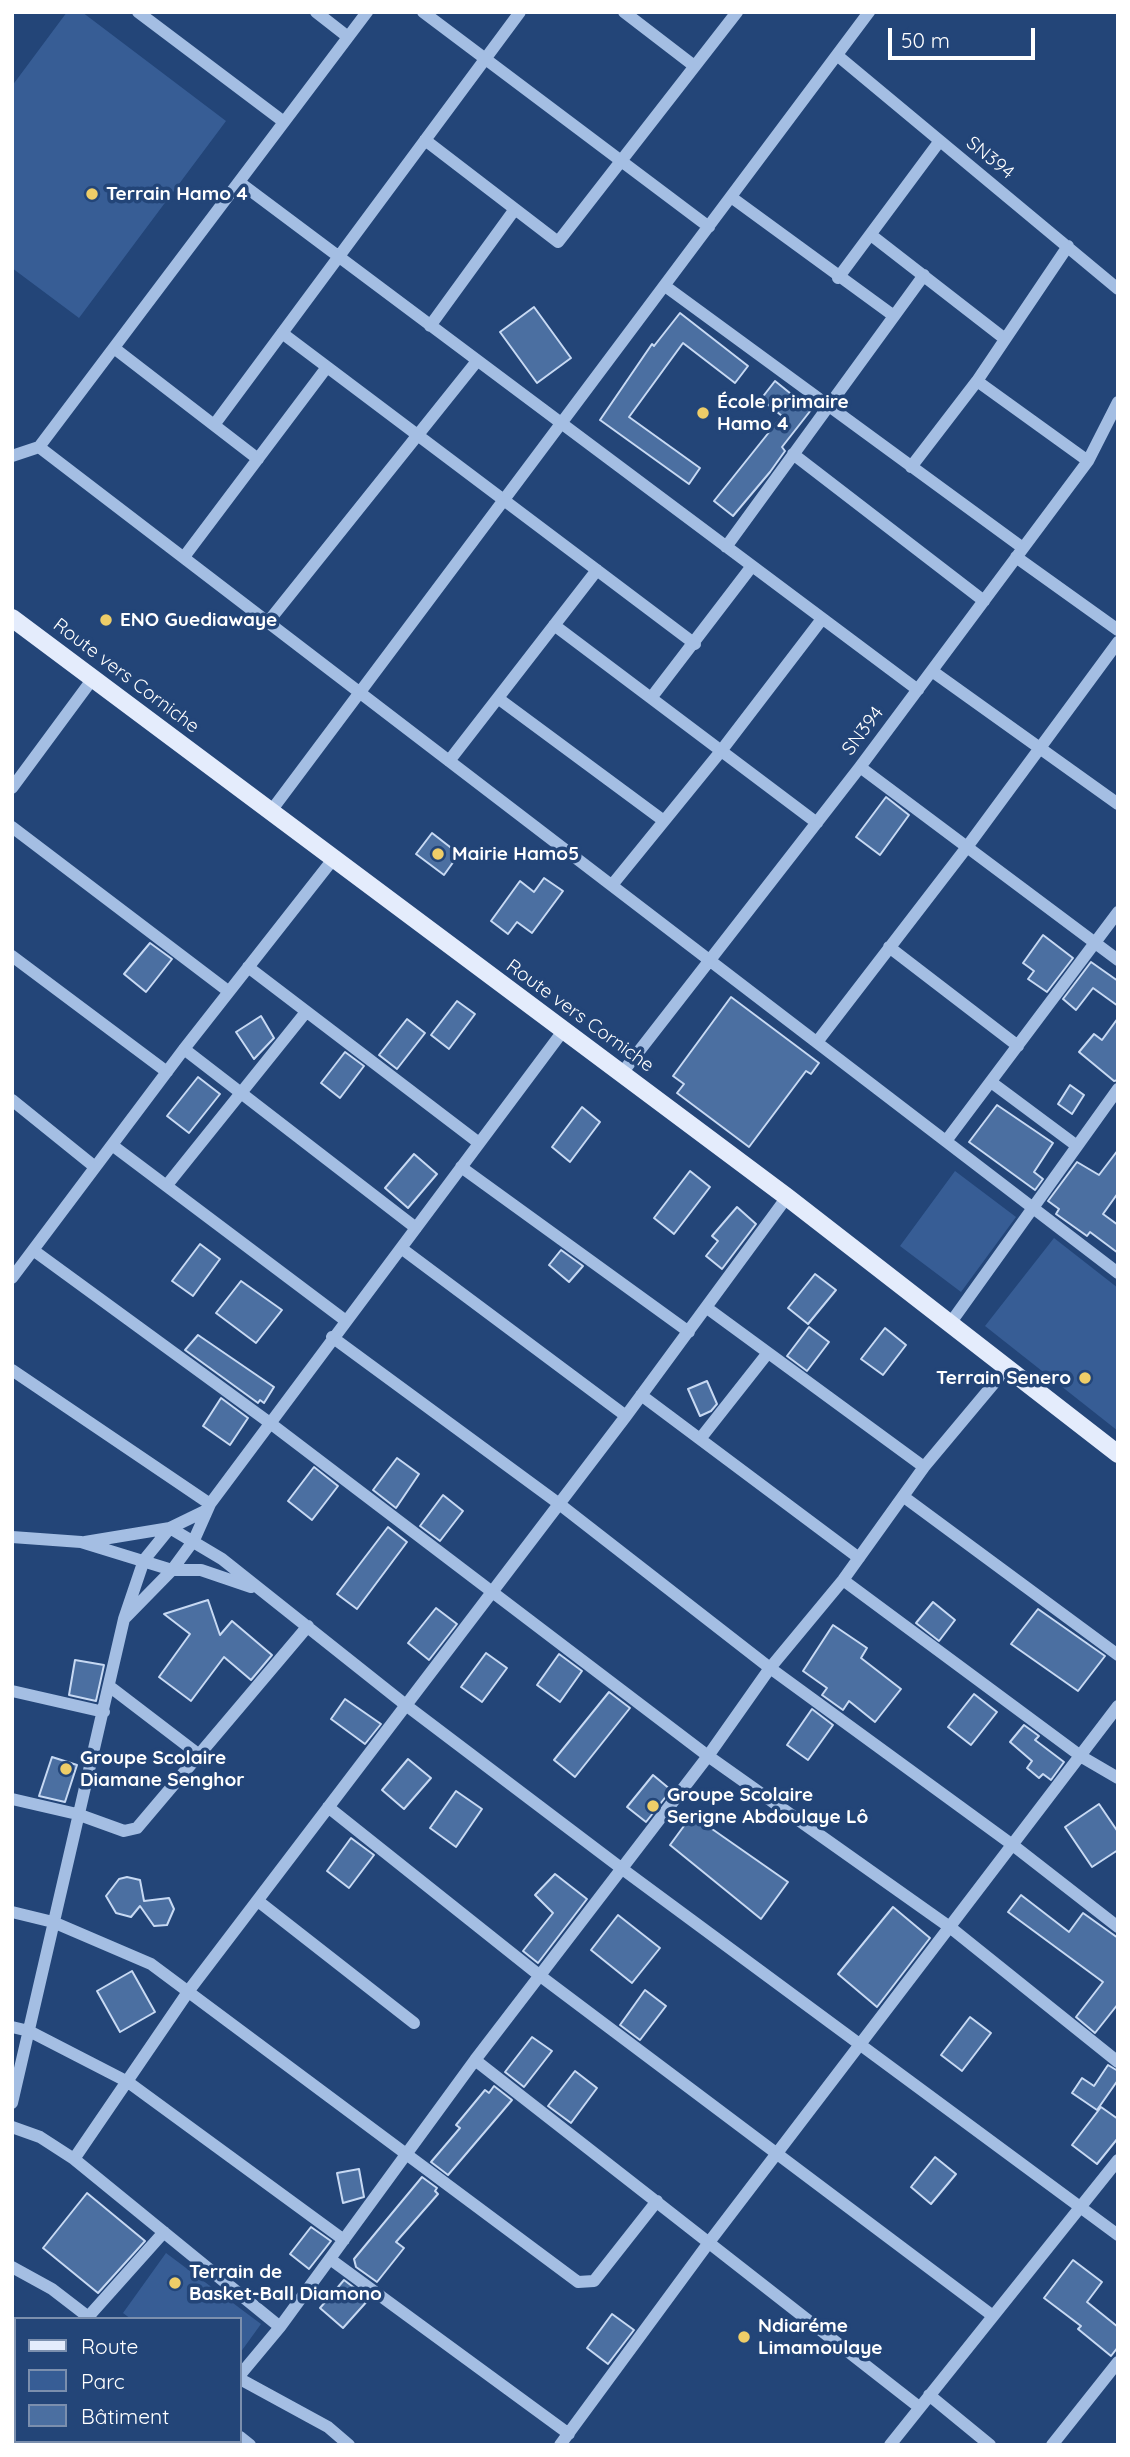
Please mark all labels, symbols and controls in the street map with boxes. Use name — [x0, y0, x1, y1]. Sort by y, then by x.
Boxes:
scale bar — [892, 14, 1039, 58]
text: 50 m — [901, 27, 950, 53]
street label: SN394 — [961, 132, 1019, 184]
place label: Terrain Hamo 4 — [106, 183, 248, 205]
marker: Terrain Hamo 4 — [84, 186, 100, 202]
place label: École primaire Hamo 4 — [717, 391, 849, 435]
marker: École primaire Hamo 4 — [695, 405, 711, 421]
place label: ENO Guediawaye — [120, 609, 277, 631]
marker: ENO Guediawaye — [98, 612, 114, 628]
street label: Route vers Corniche — [48, 614, 204, 738]
street label: SN394 — [837, 702, 889, 760]
place label: Mairie Hamo5 — [452, 843, 579, 865]
marker: Mairie Hamo5 — [430, 846, 446, 862]
street label: Route vers Corniche — [502, 955, 658, 1077]
place label: Terrain Senero — [936, 1367, 1071, 1389]
marker: Terrain Senero — [1077, 1370, 1093, 1386]
place label: Groupe Scolaire Diamane Senghor — [80, 1747, 245, 1791]
marker: Groupe Scolaire Diamane Senghor — [58, 1761, 74, 1777]
place label: Groupe Scolaire Serigne Abdoulaye Lô — [667, 1784, 868, 1828]
marker: Groupe Scolaire Serigne Abdoulaye Lô — [645, 1798, 661, 1814]
place label: Terrain de Basket-Ball Diamono — [189, 2261, 382, 2305]
marker: Terrain de Basket-Ball Diamono — [167, 2275, 183, 2291]
place label: Ndiaréme Limamoulaye — [758, 2315, 882, 2359]
legend — [14, 2317, 242, 2443]
marker: Ndiaréme Limamoulaye — [736, 2329, 752, 2345]
text: Route — [81, 2333, 138, 2359]
text: Parc — [81, 2368, 125, 2394]
text: Bâtiment — [81, 2403, 169, 2429]

